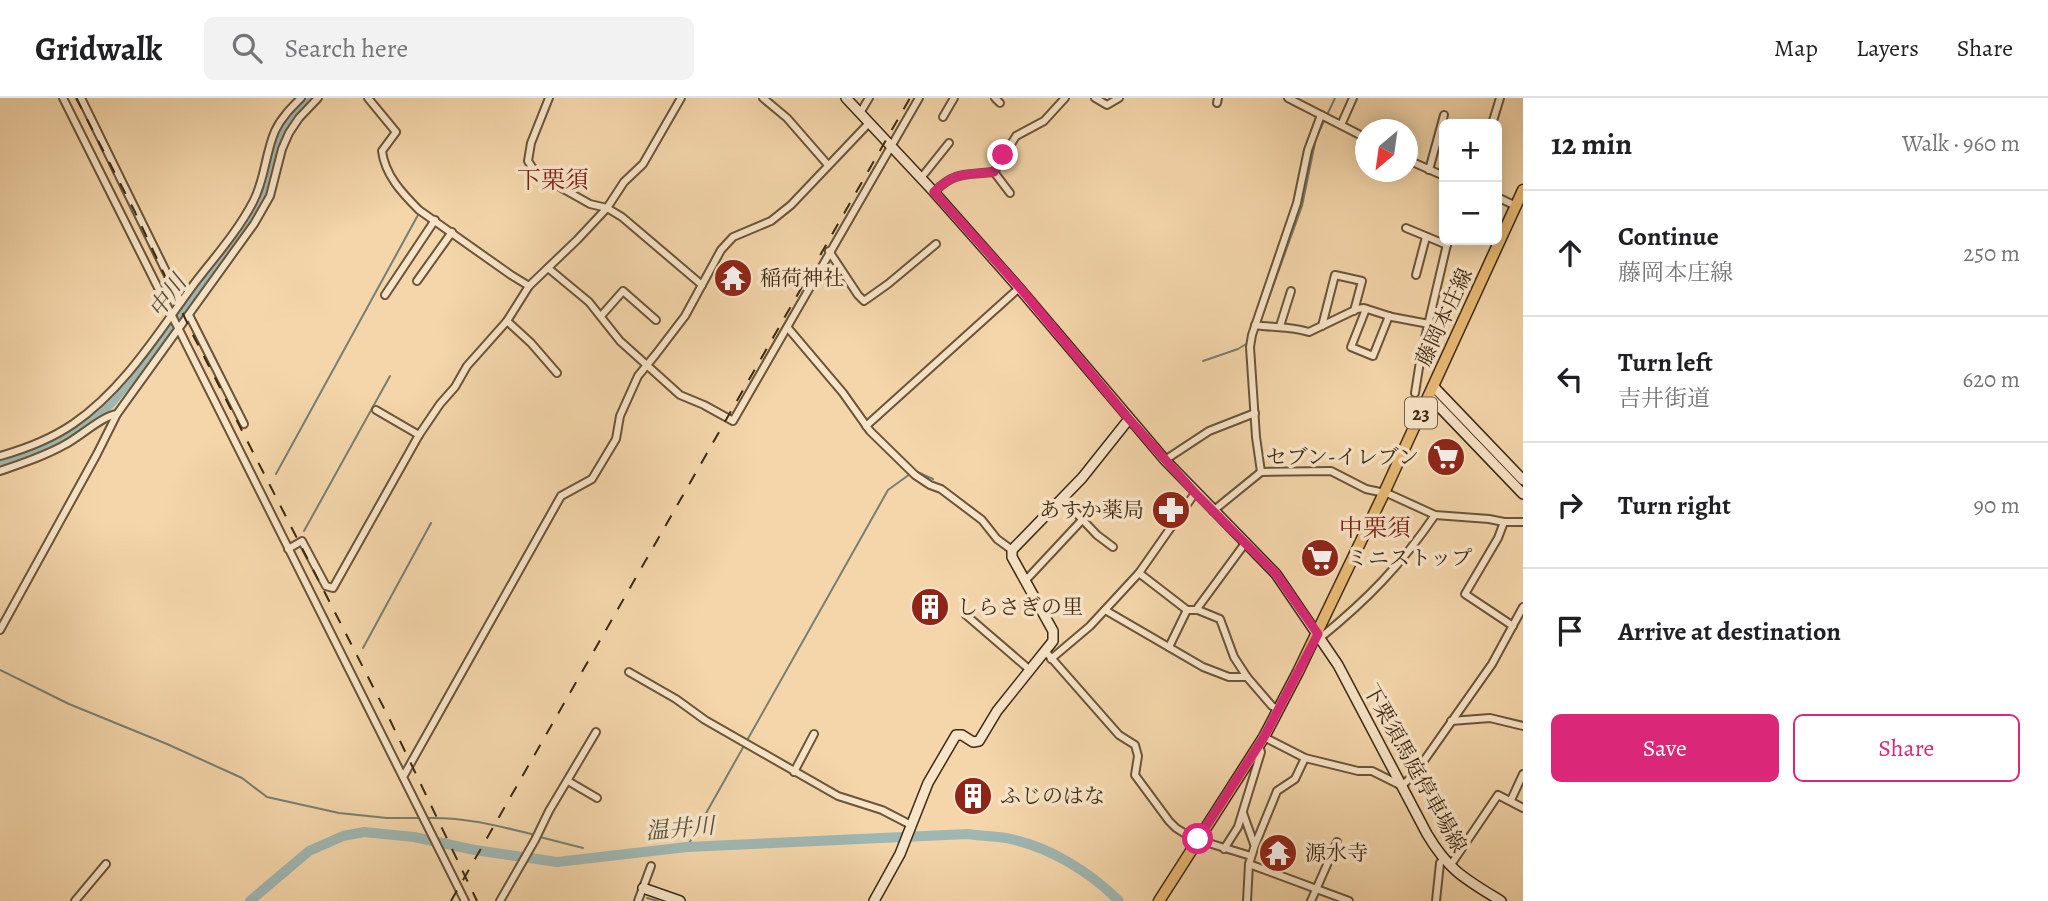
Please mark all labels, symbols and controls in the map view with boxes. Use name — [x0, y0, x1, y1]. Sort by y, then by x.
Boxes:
search box — [204, 17, 694, 80]
text: Gridwalk — [35, 26, 162, 71]
icon: search — [228, 29, 266, 67]
text: Search here — [284, 31, 408, 66]
text: Map — [1774, 32, 1818, 64]
text: Layers — [1856, 32, 1919, 64]
text: Share — [1957, 32, 2013, 64]
north arrow — [1355, 119, 1418, 182]
map controls — [1439, 119, 1502, 245]
button: + — [1439, 119, 1502, 182]
text: 12 min — [1551, 124, 1632, 164]
text: Walk · 960 m — [1902, 128, 2020, 159]
route end — [987, 139, 1018, 170]
district label: 下栗須 — [517, 164, 589, 196]
button: − — [1439, 182, 1502, 245]
text: Continue — [1618, 219, 1719, 254]
icon: ahead — [1551, 234, 1589, 272]
text: 250 m — [1963, 238, 2020, 269]
temple icon: 稲荷神社 — [712, 257, 754, 299]
text: 藤岡本庄線 — [1618, 257, 1733, 288]
place label: 稲荷神社 — [760, 264, 844, 292]
street label: 藤岡本庄線 — [1409, 264, 1479, 370]
water label: 中川 — [141, 266, 195, 324]
text: Turn left — [1618, 345, 1713, 380]
icon: left — [1551, 360, 1589, 398]
text: 620 m — [1962, 364, 2020, 395]
text: 吉井街道 — [1618, 383, 1710, 414]
road number: 23 — [1405, 398, 1437, 428]
supermarket icon: セブン-イレブン — [1425, 436, 1467, 478]
place label: セブン-イレブン — [1266, 443, 1419, 471]
icon: right — [1551, 486, 1589, 524]
text: Turn right — [1618, 488, 1731, 523]
pharmacy icon: あすか薬局 — [1150, 489, 1192, 531]
text: 90 m — [1974, 490, 2020, 521]
place label: あすか薬局 — [1039, 496, 1144, 524]
district label: 中栗須 — [1339, 512, 1411, 544]
supermarket icon: ミニストップ — [1299, 537, 1341, 579]
place label: ミニストップ — [1347, 544, 1472, 572]
building icon: しらさぎの里 — [909, 586, 951, 628]
place label: しらさぎの里 — [957, 593, 1083, 621]
icon: arrive — [1551, 612, 1589, 650]
text: Arrive at destination — [1618, 614, 1841, 649]
street label: 下栗須馬庭停車場線 — [1357, 679, 1473, 857]
button: Save — [1551, 714, 1779, 782]
button: Share — [1793, 714, 2020, 782]
building icon: ふじのはな — [952, 775, 994, 817]
place label: ふじのはな — [1000, 782, 1105, 810]
water label: 温井川 — [644, 810, 719, 847]
route start — [1182, 823, 1213, 854]
temple icon: 源水寺 — [1257, 832, 1299, 874]
place label: 源水寺 — [1305, 839, 1368, 867]

